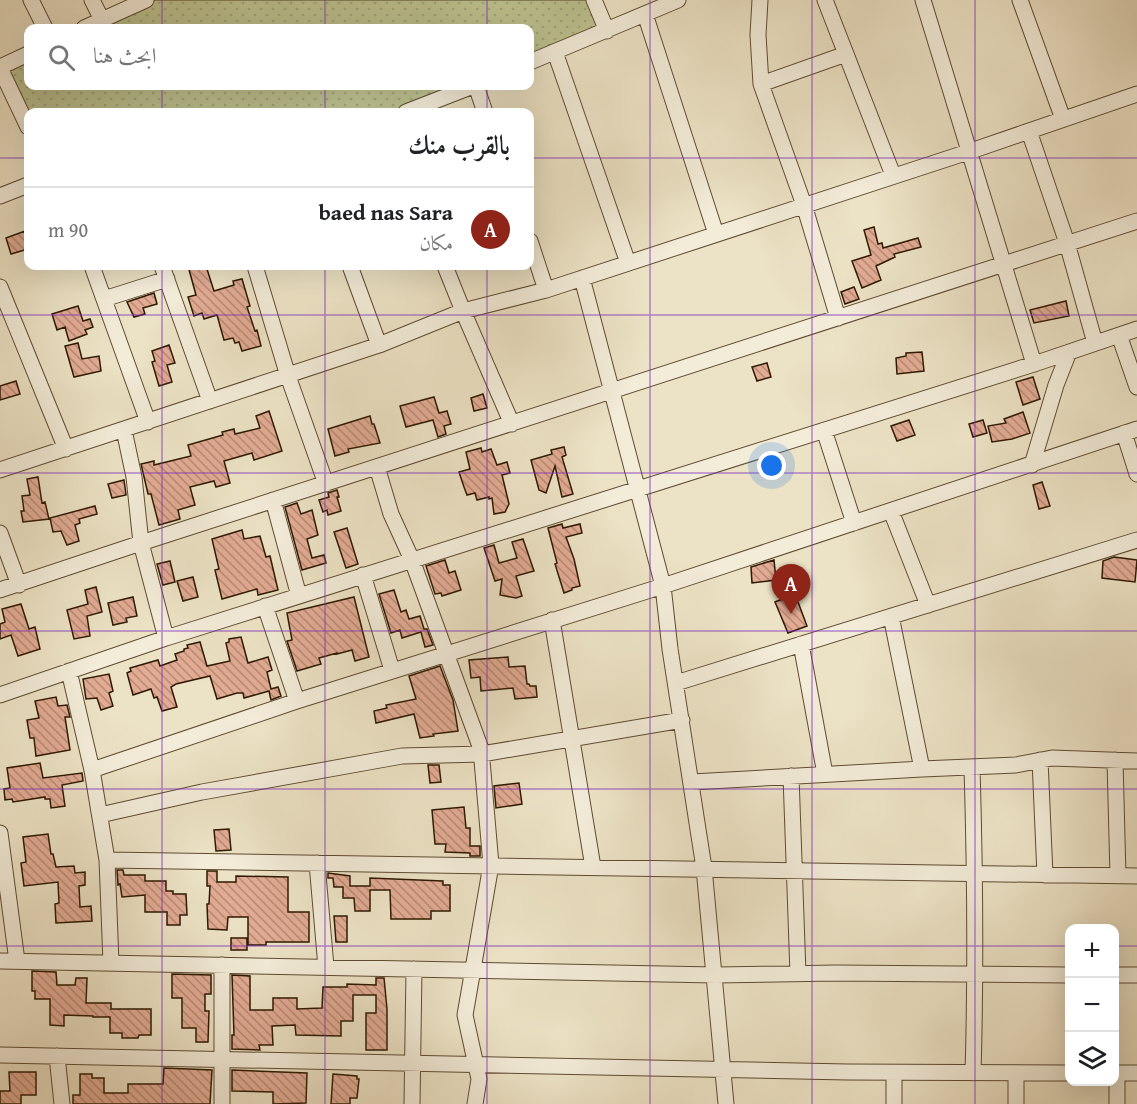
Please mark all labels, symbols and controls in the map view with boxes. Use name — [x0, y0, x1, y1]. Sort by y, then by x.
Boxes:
search box — [24, 24, 534, 90]
text: ابحث هنا — [93, 39, 157, 71]
icon: search — [45, 41, 78, 74]
text: بالقرب منك — [408, 125, 510, 164]
text: baed nas Sara — [319, 196, 453, 228]
text: 90 m — [48, 215, 88, 244]
text: A — [484, 215, 497, 244]
text: مكان — [419, 228, 453, 257]
your location — [757, 451, 786, 480]
pin: A — [772, 564, 810, 614]
map controls — [1065, 924, 1119, 1086]
button: + — [1065, 924, 1119, 978]
button: − — [1065, 978, 1119, 1032]
button: layers — [1065, 1032, 1119, 1086]

